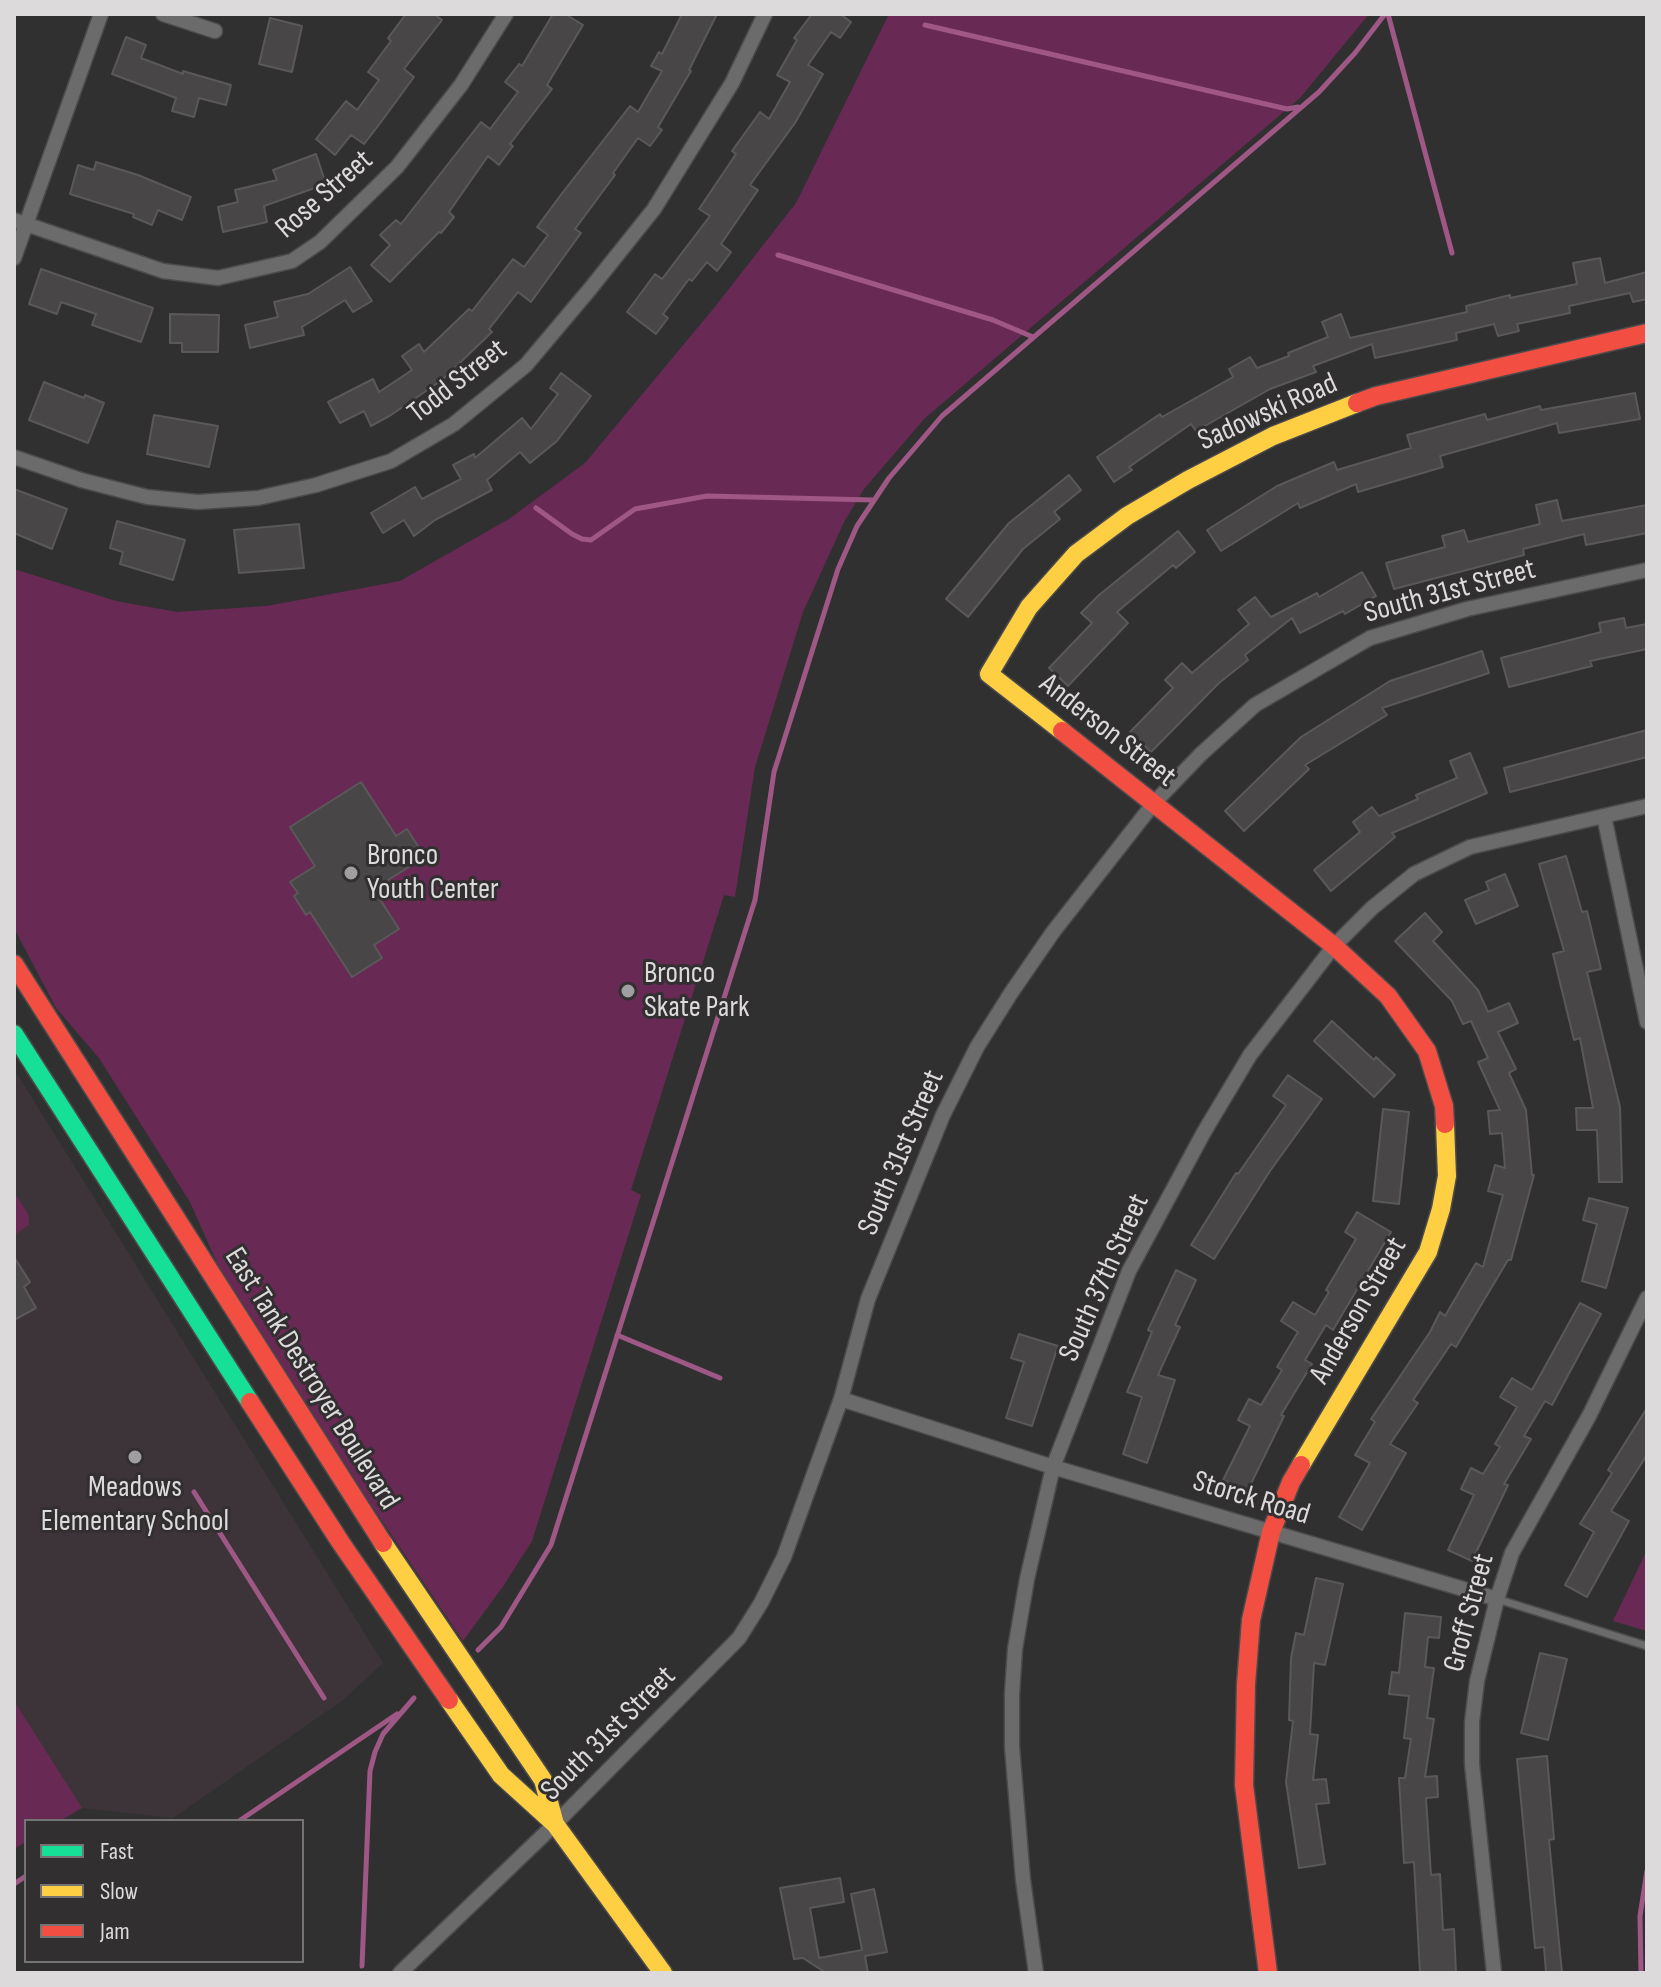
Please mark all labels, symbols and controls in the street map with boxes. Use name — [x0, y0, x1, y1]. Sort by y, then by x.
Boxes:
street label: Rose Street — [269, 143, 381, 247]
street label: Todd Street — [401, 332, 515, 432]
street label: Sadowski Road — [1193, 366, 1343, 460]
street label: South 31st Street — [1361, 552, 1539, 632]
street label: Anderson Street — [1032, 667, 1182, 795]
place label: Bronco Youth Center — [367, 838, 499, 908]
marker: Bronco Youth Center — [342, 864, 360, 882]
place label: Bronco Skate Park — [644, 956, 749, 1026]
marker: Bronco Skate Park — [619, 982, 637, 1000]
street label: South 31st Street — [851, 1065, 953, 1241]
street label: South 37th Street — [1052, 1189, 1158, 1367]
street label: Anderson Street — [1303, 1231, 1415, 1391]
street label: East Tank Destroyer Boulevard — [216, 1241, 406, 1517]
marker: Meadows Elementary School — [126, 1448, 144, 1466]
street label: Storck Road — [1188, 1464, 1314, 1534]
place label: Meadows Elementary School — [41, 1470, 229, 1540]
street label: Groff Street — [1437, 1550, 1503, 1676]
street label: South 31st Street — [534, 1659, 684, 1809]
legend — [24, 1819, 304, 1963]
text: Fast — [100, 1837, 134, 1866]
text: Slow — [100, 1877, 138, 1906]
text: Jam — [100, 1917, 130, 1946]

